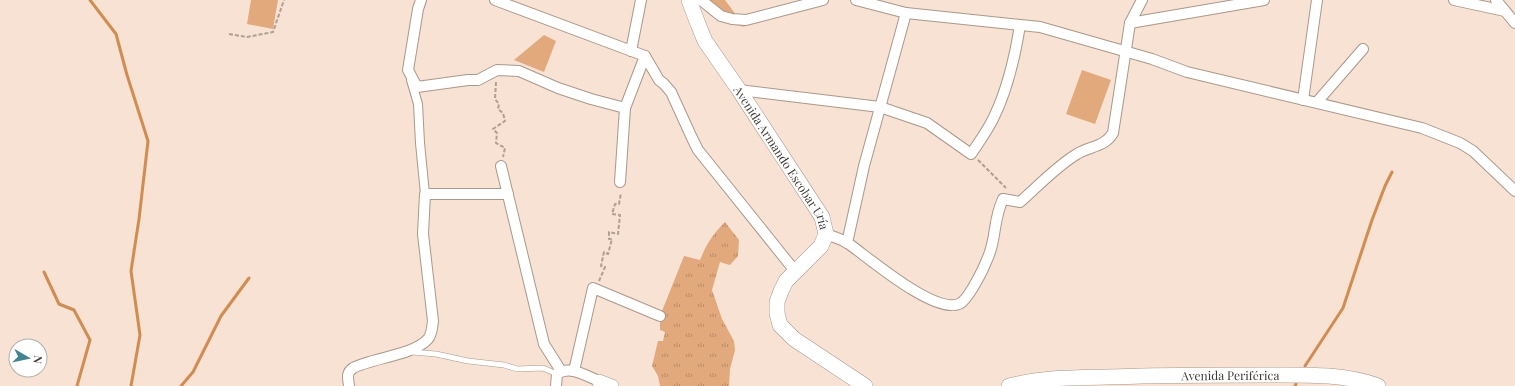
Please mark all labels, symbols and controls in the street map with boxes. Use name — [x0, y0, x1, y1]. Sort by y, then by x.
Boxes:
street label: Avenida Armando Escobar Uría — [730, 82, 833, 231]
north arrow — [8, 338, 48, 378]
text: N — [30, 355, 46, 365]
street label: Avenida Periférica — [1180, 367, 1279, 383]

